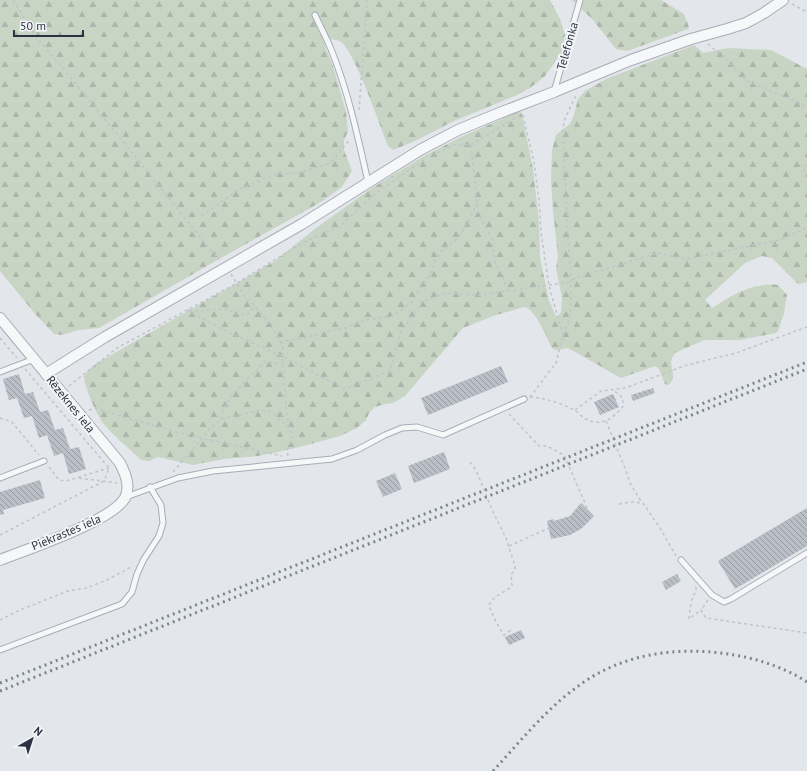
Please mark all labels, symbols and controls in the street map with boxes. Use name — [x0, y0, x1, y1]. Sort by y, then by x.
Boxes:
scale bar — [14, 12, 83, 38]
text: 50 m — [20, 18, 46, 33]
street label: Telefonka — [553, 20, 581, 72]
street label: Rēzeknes iela — [43, 372, 99, 436]
street label: Piekrastes iela — [29, 511, 103, 553]
north arrow — [12, 719, 52, 759]
text: N — [31, 724, 46, 739]

